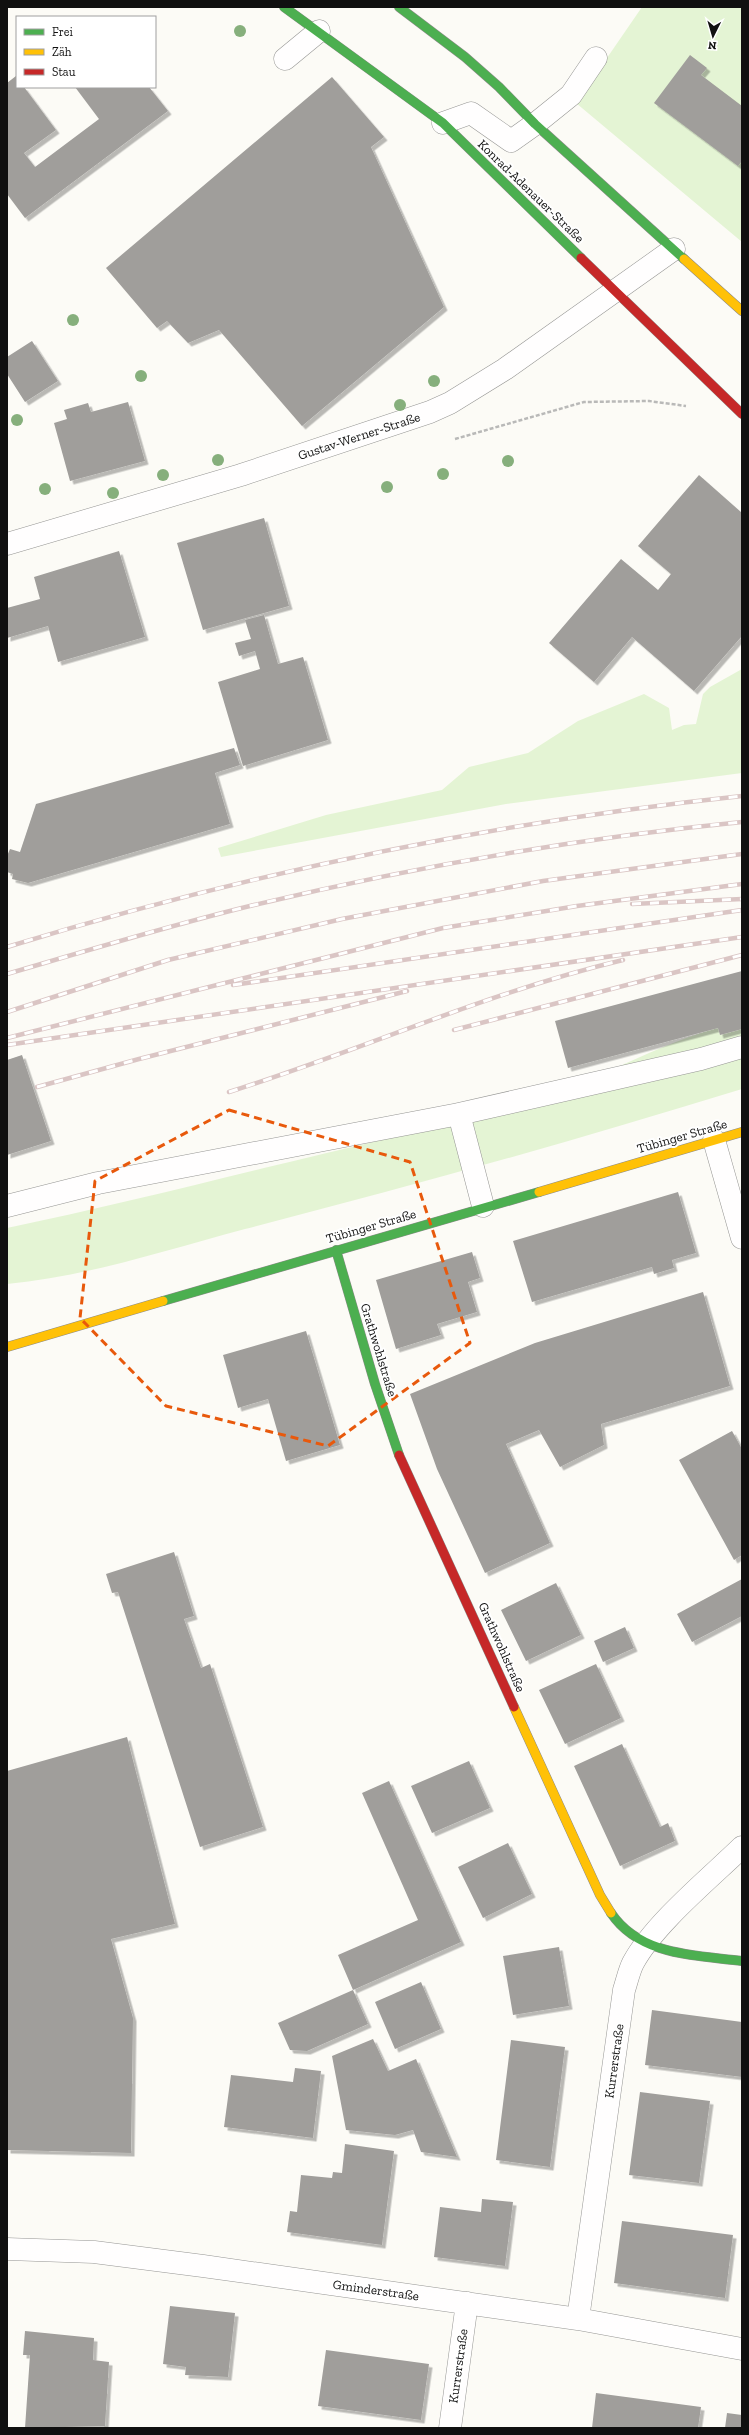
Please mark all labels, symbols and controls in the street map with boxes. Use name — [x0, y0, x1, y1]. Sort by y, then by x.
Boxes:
legend — [16, 16, 156, 88]
north arrow — [693, 16, 733, 56]
text: Frei — [52, 25, 73, 39]
text: N — [707, 39, 717, 52]
text: Zäh — [52, 45, 72, 59]
text: Stau — [52, 65, 76, 79]
street label: Konrad-Adenauer-Straße — [475, 136, 587, 246]
street label: Gustav-Werner-Straße — [296, 409, 422, 463]
street label: Tübinger Straße — [635, 1116, 729, 1156]
street label: Tübinger Straße — [324, 1206, 418, 1246]
street label: Grathwohlstraße — [358, 1302, 400, 1398]
street label: Grathwohlstraße — [475, 1600, 529, 1694]
street label: Kurrerstraße — [601, 2023, 627, 2099]
street label: Gminderstraße — [332, 2277, 420, 2303]
street label: Kurrerstraße — [445, 2328, 471, 2404]

